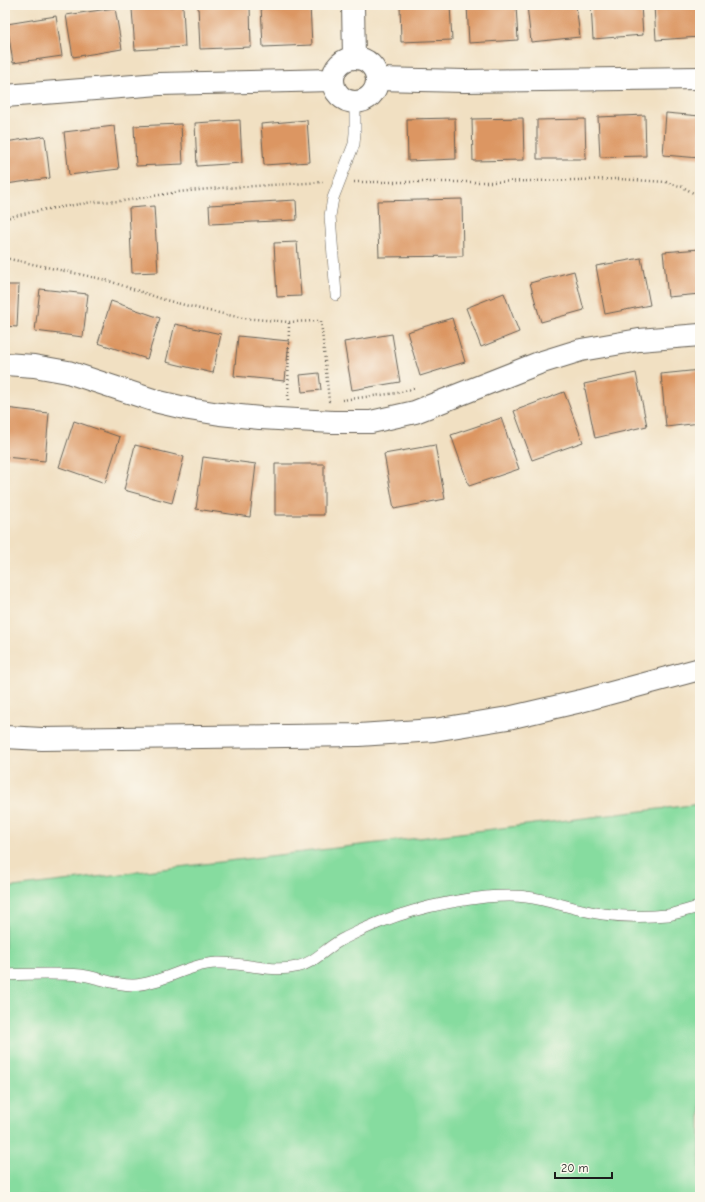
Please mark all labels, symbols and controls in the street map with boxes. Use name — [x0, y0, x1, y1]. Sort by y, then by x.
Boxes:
scale bar — [555, 1154, 612, 1180]
text: 20 m — [561, 1161, 589, 1175]

